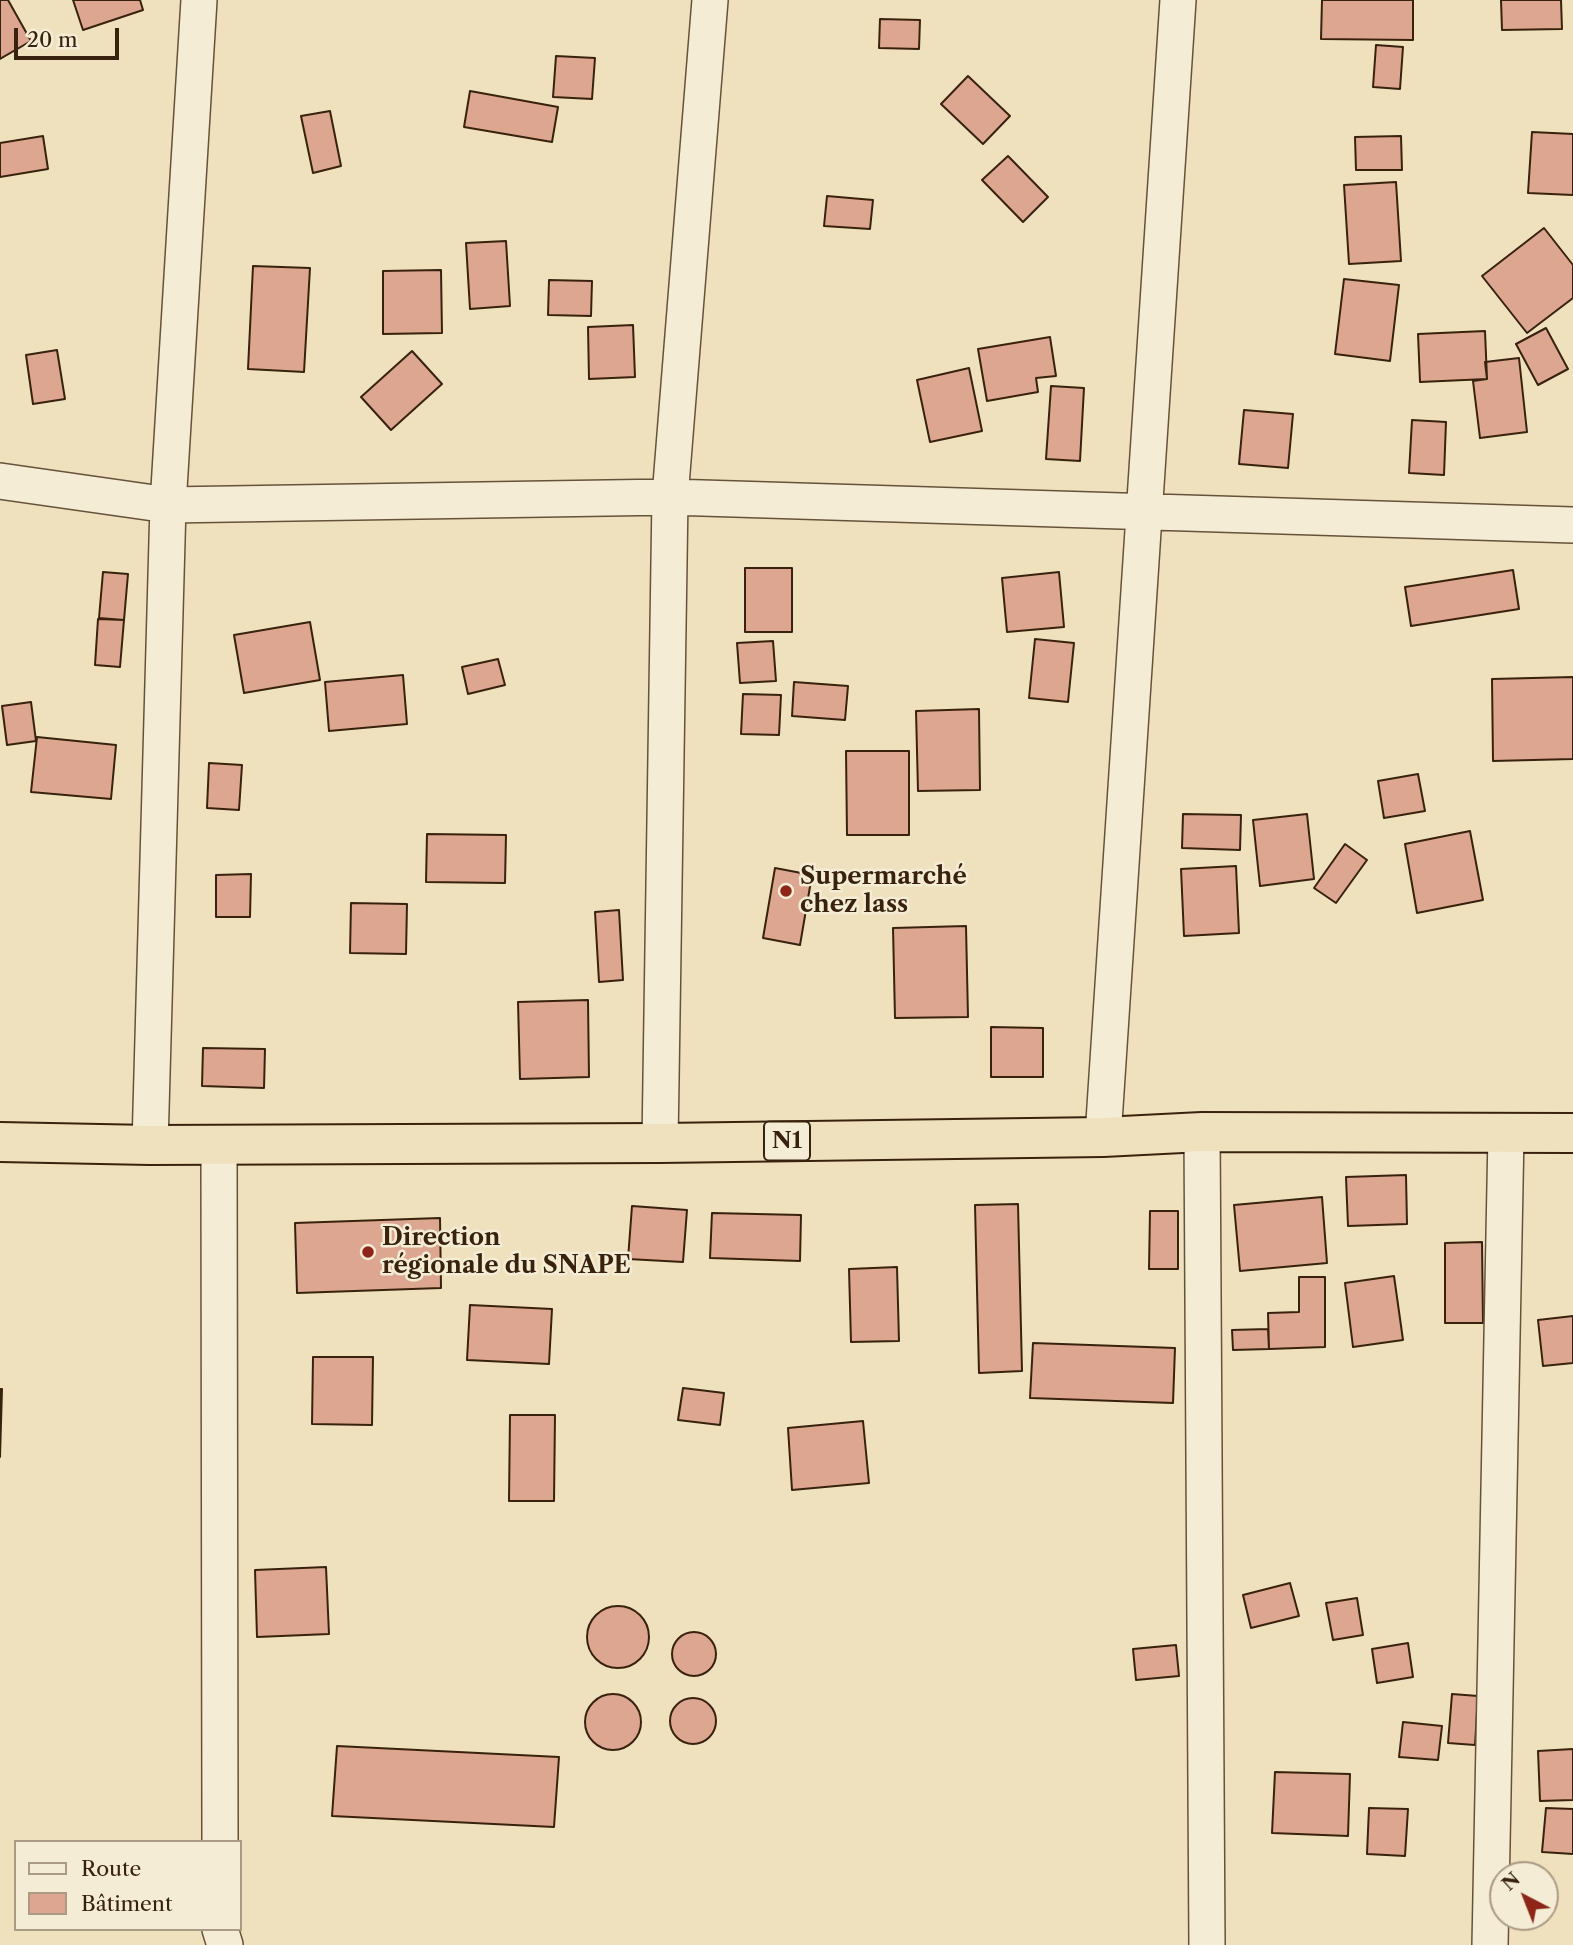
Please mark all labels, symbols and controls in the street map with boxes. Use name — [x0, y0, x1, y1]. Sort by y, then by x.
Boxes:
scale bar — [18, 14, 122, 58]
text: 20 m — [27, 27, 78, 52]
place label: Supermarché chez lass — [800, 863, 967, 919]
marker: Supermarché chez lass — [778, 883, 794, 899]
road number: N1 — [764, 1122, 810, 1160]
place label: Direction régionale du SNAPE — [382, 1224, 631, 1280]
marker: Direction régionale du SNAPE — [360, 1244, 376, 1260]
legend — [14, 1840, 242, 1931]
text: Route — [81, 1856, 141, 1881]
north arrow — [1489, 1861, 1559, 1931]
text: N — [1497, 1867, 1525, 1896]
text: Bâtiment — [81, 1891, 172, 1916]

